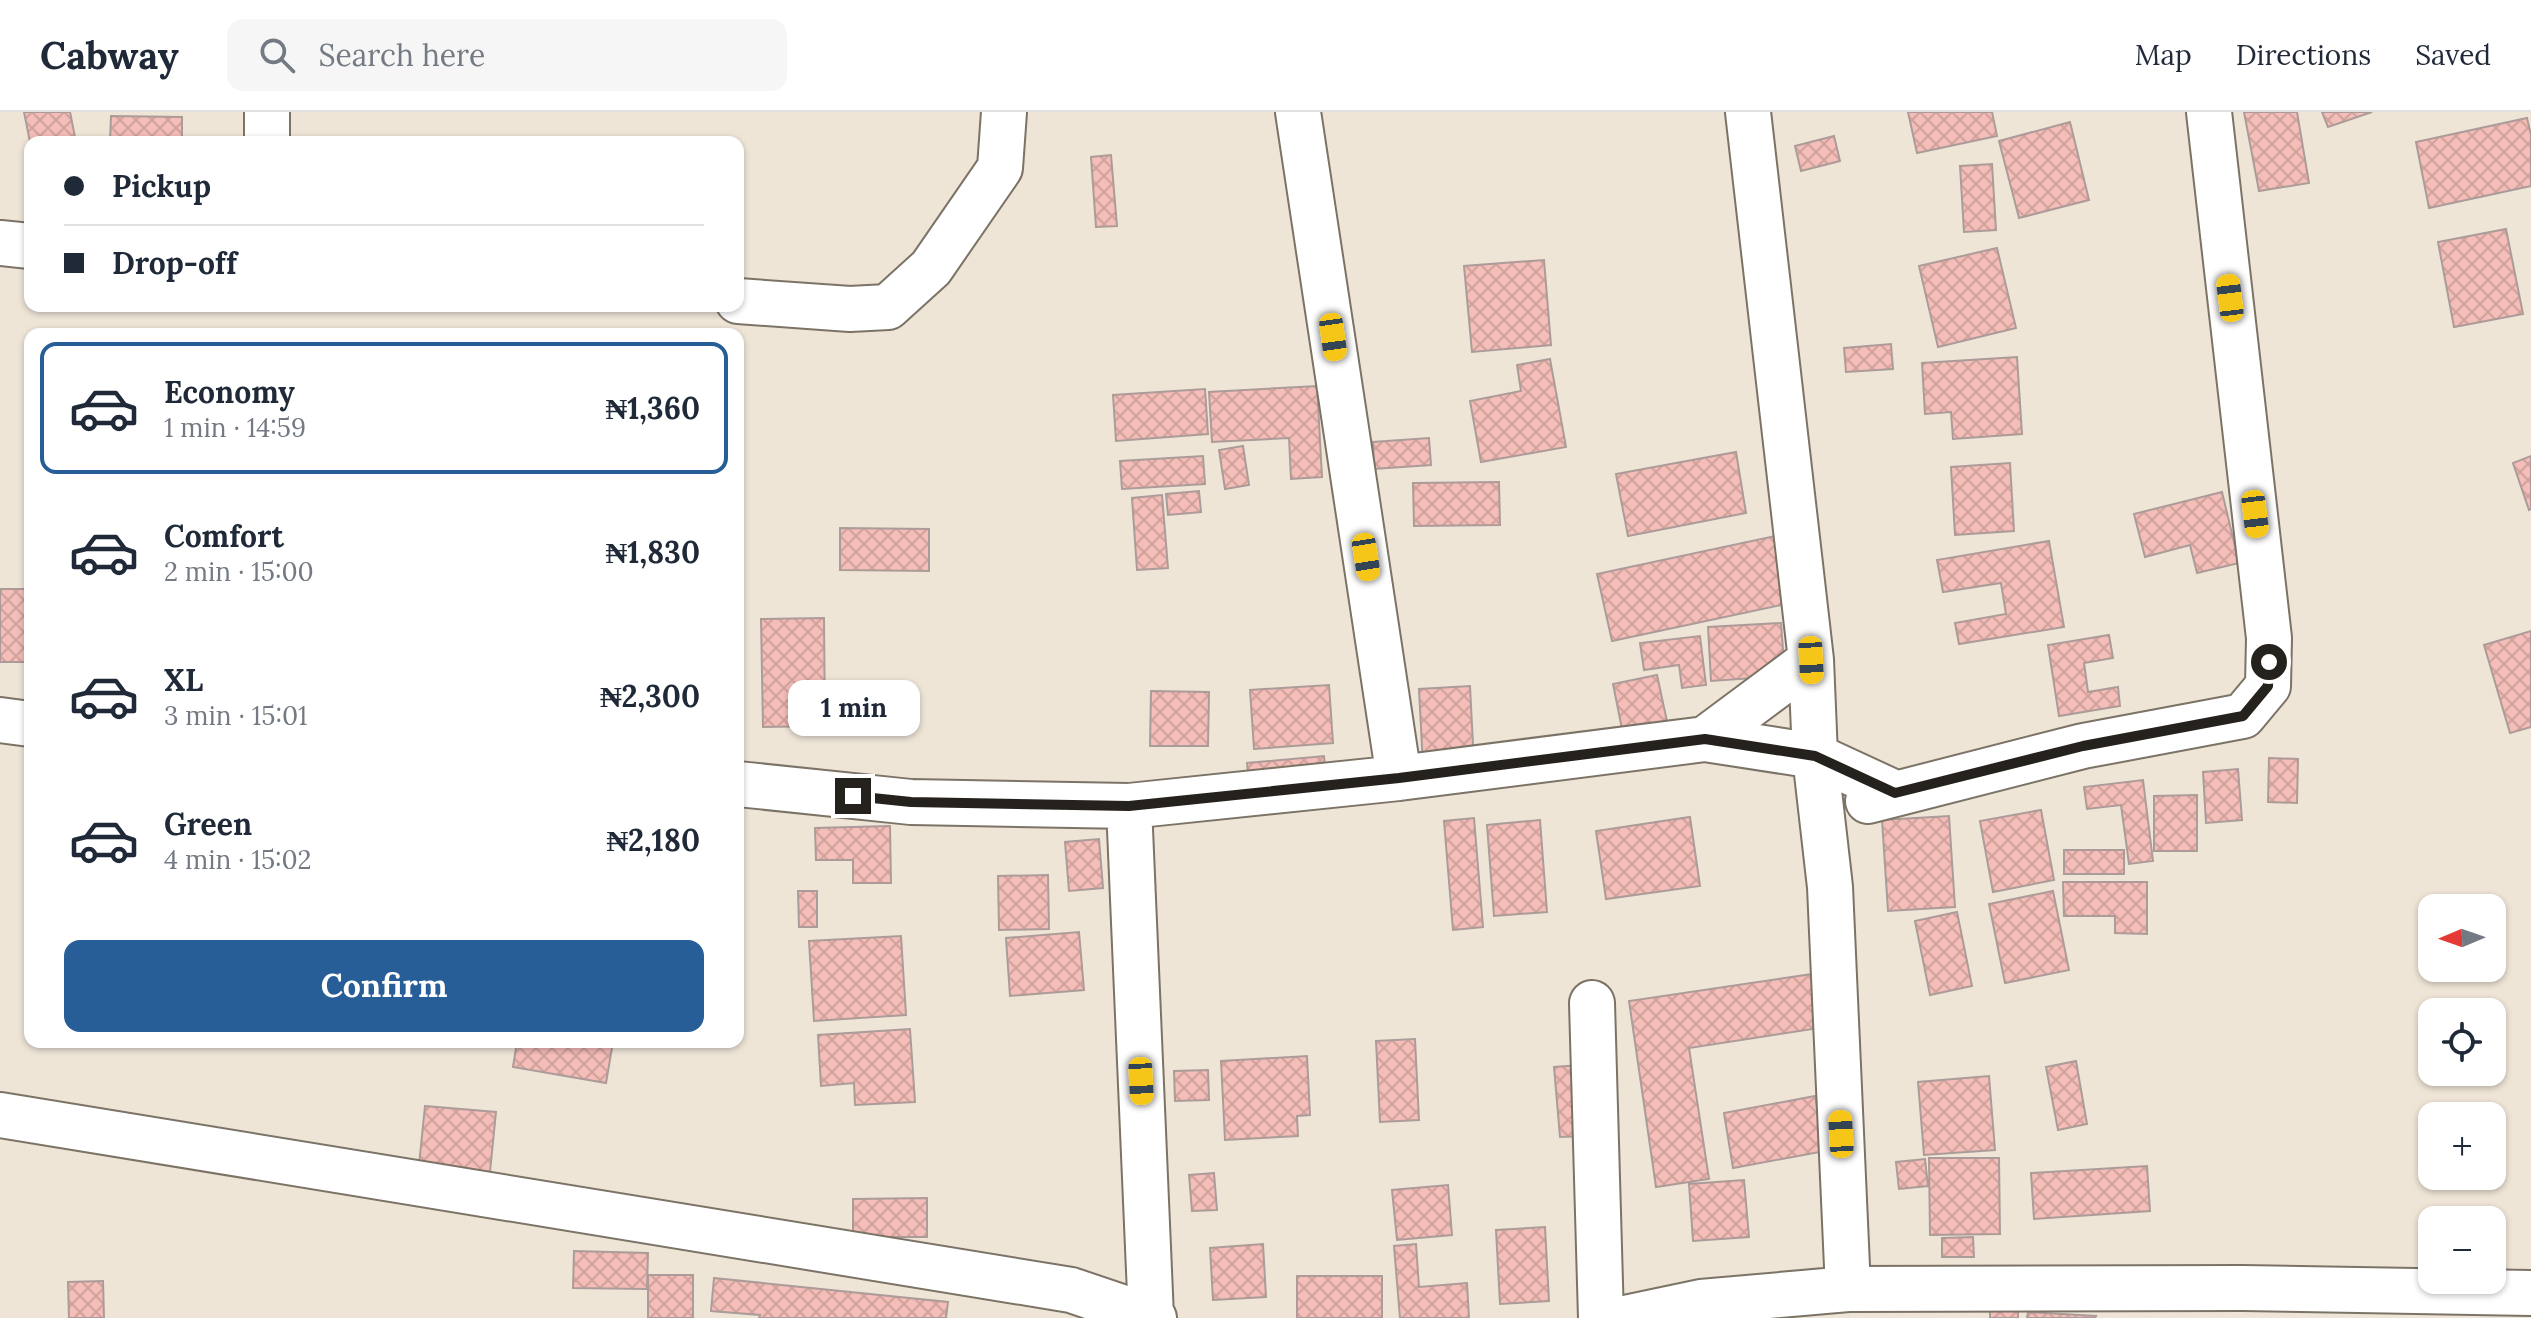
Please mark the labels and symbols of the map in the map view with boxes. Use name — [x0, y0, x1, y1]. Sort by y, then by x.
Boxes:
car — [2215, 273, 2245, 323]
car — [1318, 312, 1348, 362]
car — [2240, 489, 2270, 539]
car — [1350, 531, 1382, 583]
car — [1798, 635, 1824, 685]
route start — [2251, 644, 2287, 680]
callout: 1 min — [787, 680, 919, 736]
route end — [835, 778, 871, 814]
north arrow — [2418, 894, 2506, 982]
car — [1128, 1056, 1154, 1106]
car — [1828, 1109, 1854, 1159]

